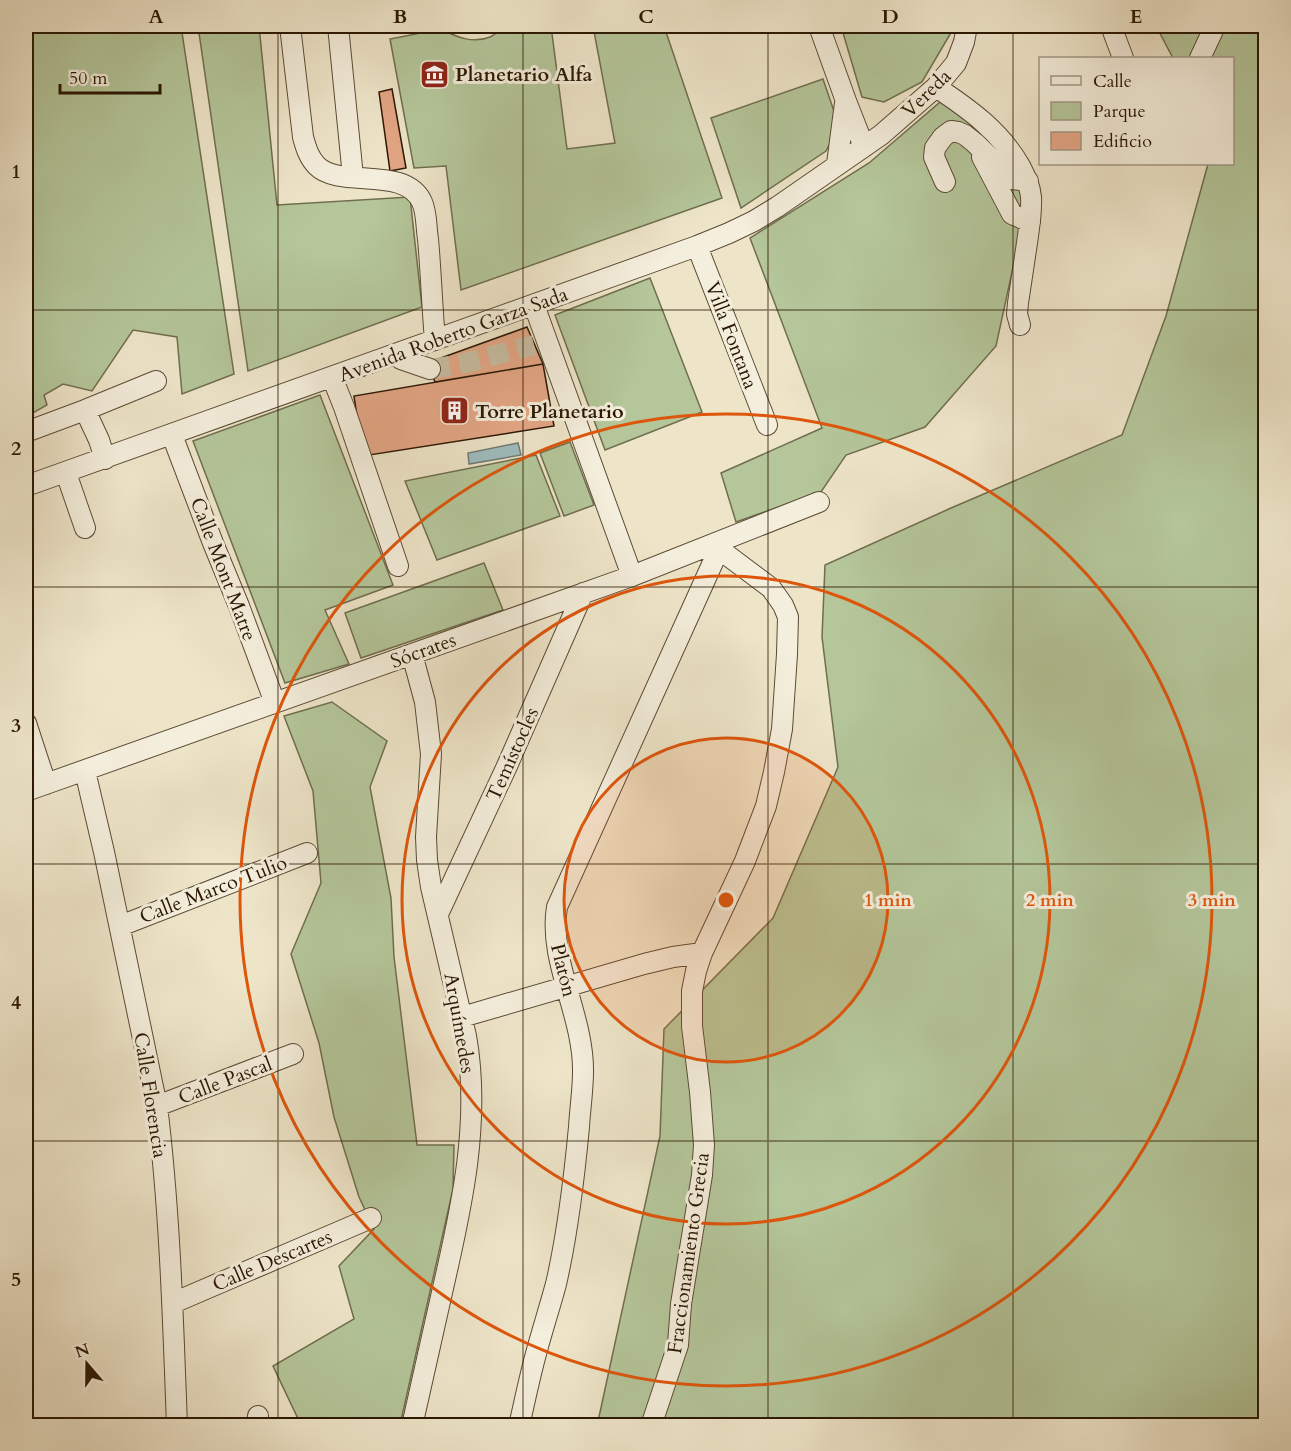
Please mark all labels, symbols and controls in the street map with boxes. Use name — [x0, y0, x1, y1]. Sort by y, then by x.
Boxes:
text: A — [148, 3, 164, 30]
text: B — [393, 3, 407, 30]
text: C — [638, 3, 654, 30]
text: D — [881, 3, 899, 30]
text: E — [1130, 3, 1142, 30]
scale bar — [60, 57, 160, 95]
legend — [1039, 57, 1234, 165]
museum icon: Planetario Alfa — [418, 58, 450, 90]
place label: Planetario Alfa — [455, 61, 592, 88]
street label: Vereda — [896, 63, 957, 124]
text: 50 m — [69, 66, 108, 91]
text: Calle — [1093, 69, 1132, 94]
text: Parque — [1093, 99, 1146, 124]
text: Edificio — [1093, 129, 1152, 154]
text: 1 — [11, 158, 21, 185]
street label: Villa Fontana — [699, 278, 765, 393]
street label: Avenida Roberto Garza Sada — [335, 280, 572, 389]
building icon: Torre Planetario — [438, 395, 470, 427]
place label: Torre Planetario — [475, 398, 624, 425]
text: 2 — [11, 435, 21, 462]
street label: Calle Mont Matre — [184, 494, 263, 645]
street label: Sócrates — [387, 626, 460, 675]
street label: Temístocles — [480, 703, 545, 805]
text: 3 — [11, 712, 21, 739]
street label: Calle Marco Tulio — [136, 849, 291, 930]
text: 1 min — [864, 888, 912, 913]
text: 2 min — [1026, 888, 1074, 913]
text: 3 min — [1188, 888, 1236, 913]
centre of rings — [716, 890, 736, 910]
street label: Platón — [544, 941, 583, 1000]
street label: Arquímedes — [437, 971, 482, 1075]
text: 4 — [11, 989, 21, 1016]
street label: Calle Florencia — [127, 1030, 174, 1160]
street label: Calle Pascal — [174, 1050, 276, 1111]
street label: Fraccionamiento Grecia — [661, 1150, 716, 1356]
street label: Calle Descartes — [208, 1223, 336, 1298]
text: 5 — [11, 1266, 21, 1293]
north arrow — [57, 1334, 117, 1394]
text: N — [72, 1338, 93, 1364]

